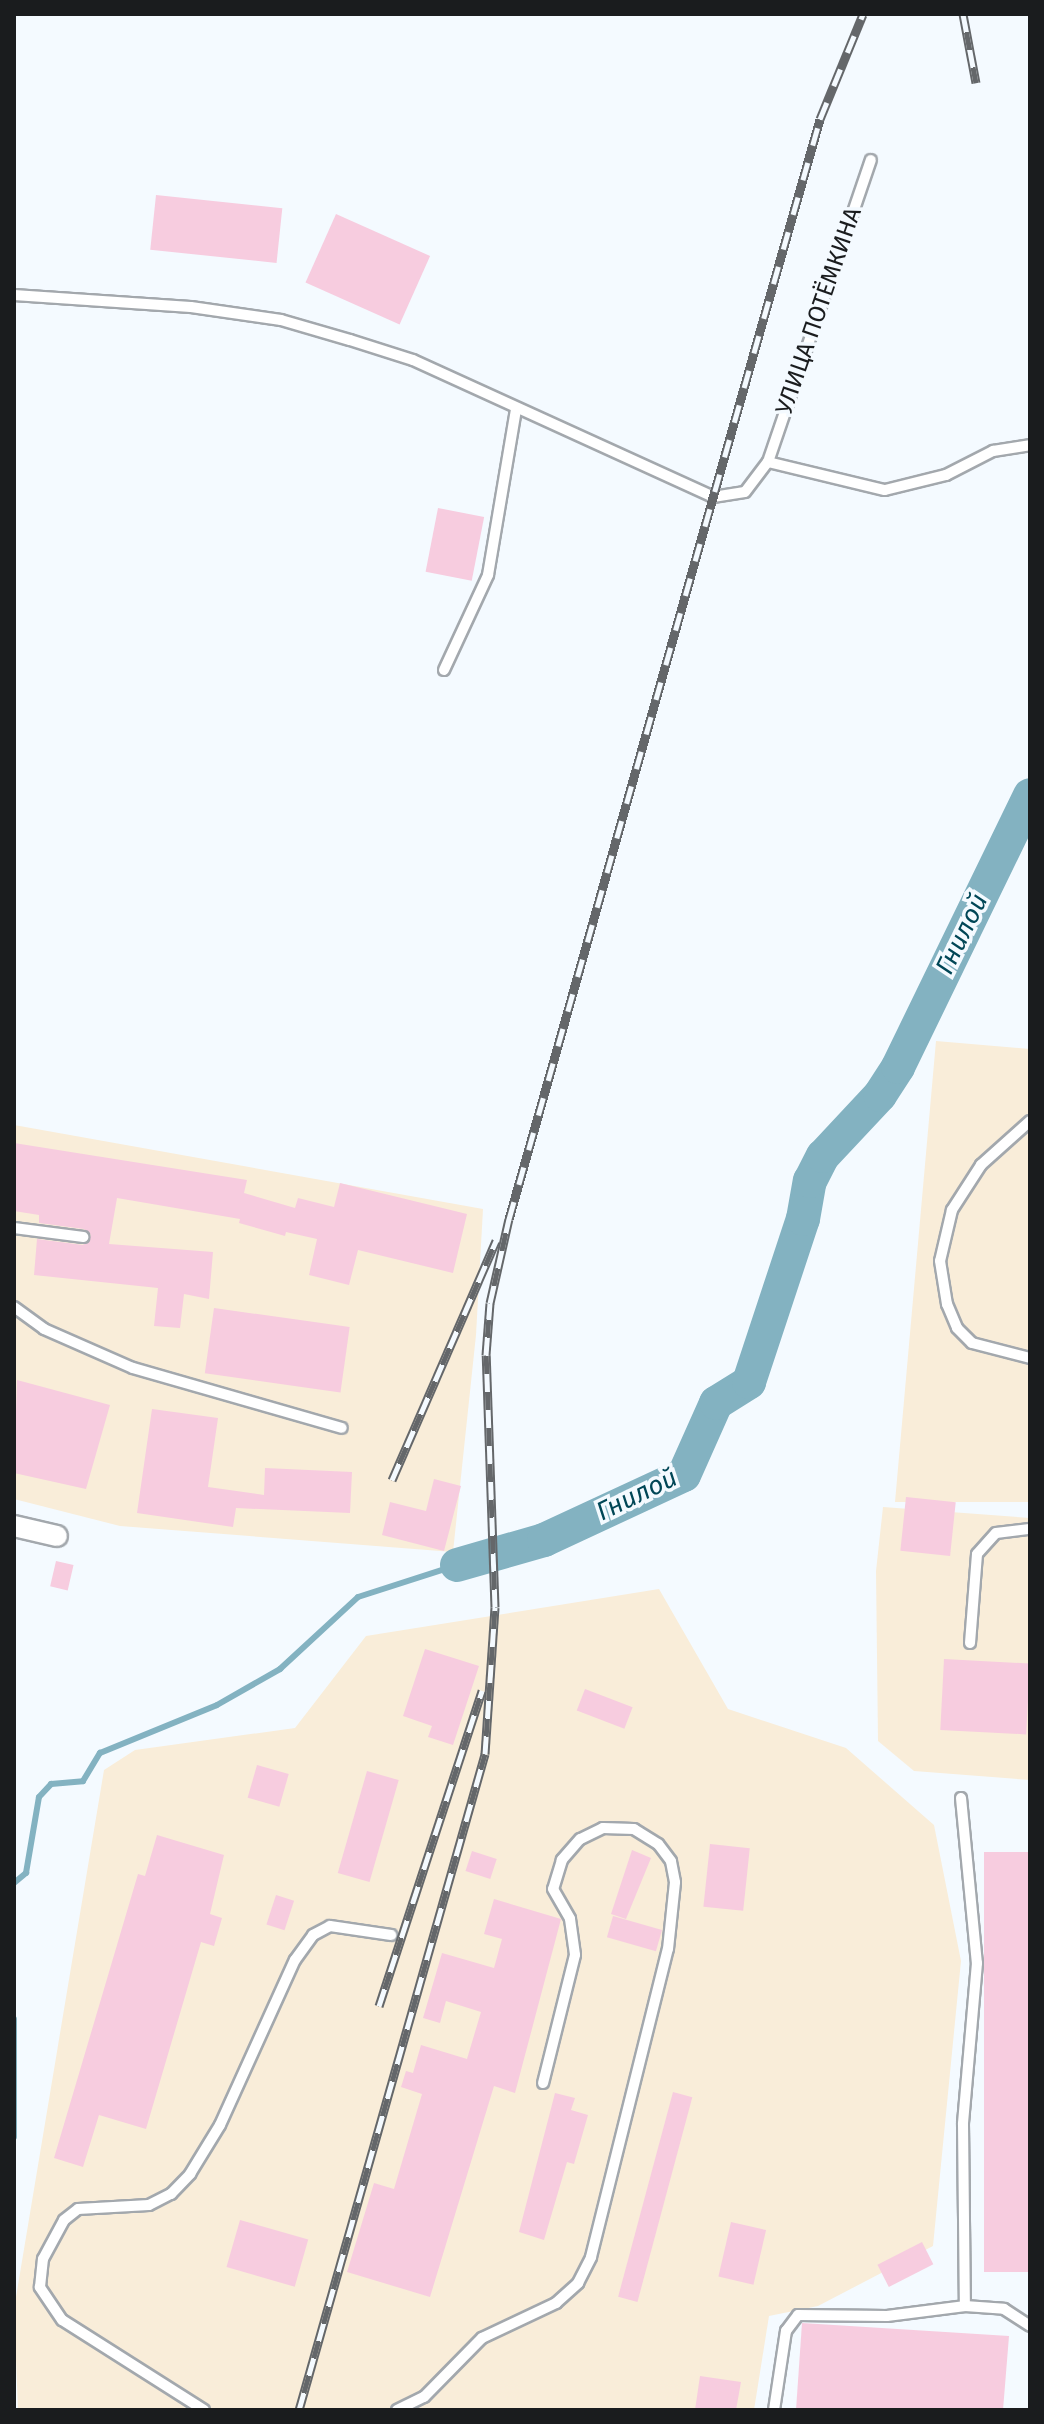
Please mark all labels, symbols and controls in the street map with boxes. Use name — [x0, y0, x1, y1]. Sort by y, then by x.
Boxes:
street label: УЛИЦА ПОТЁМКИНА — [770, 204, 868, 418]
water label: Гнилой — [929, 888, 995, 980]
water label: Гнилой — [591, 1462, 683, 1528]

